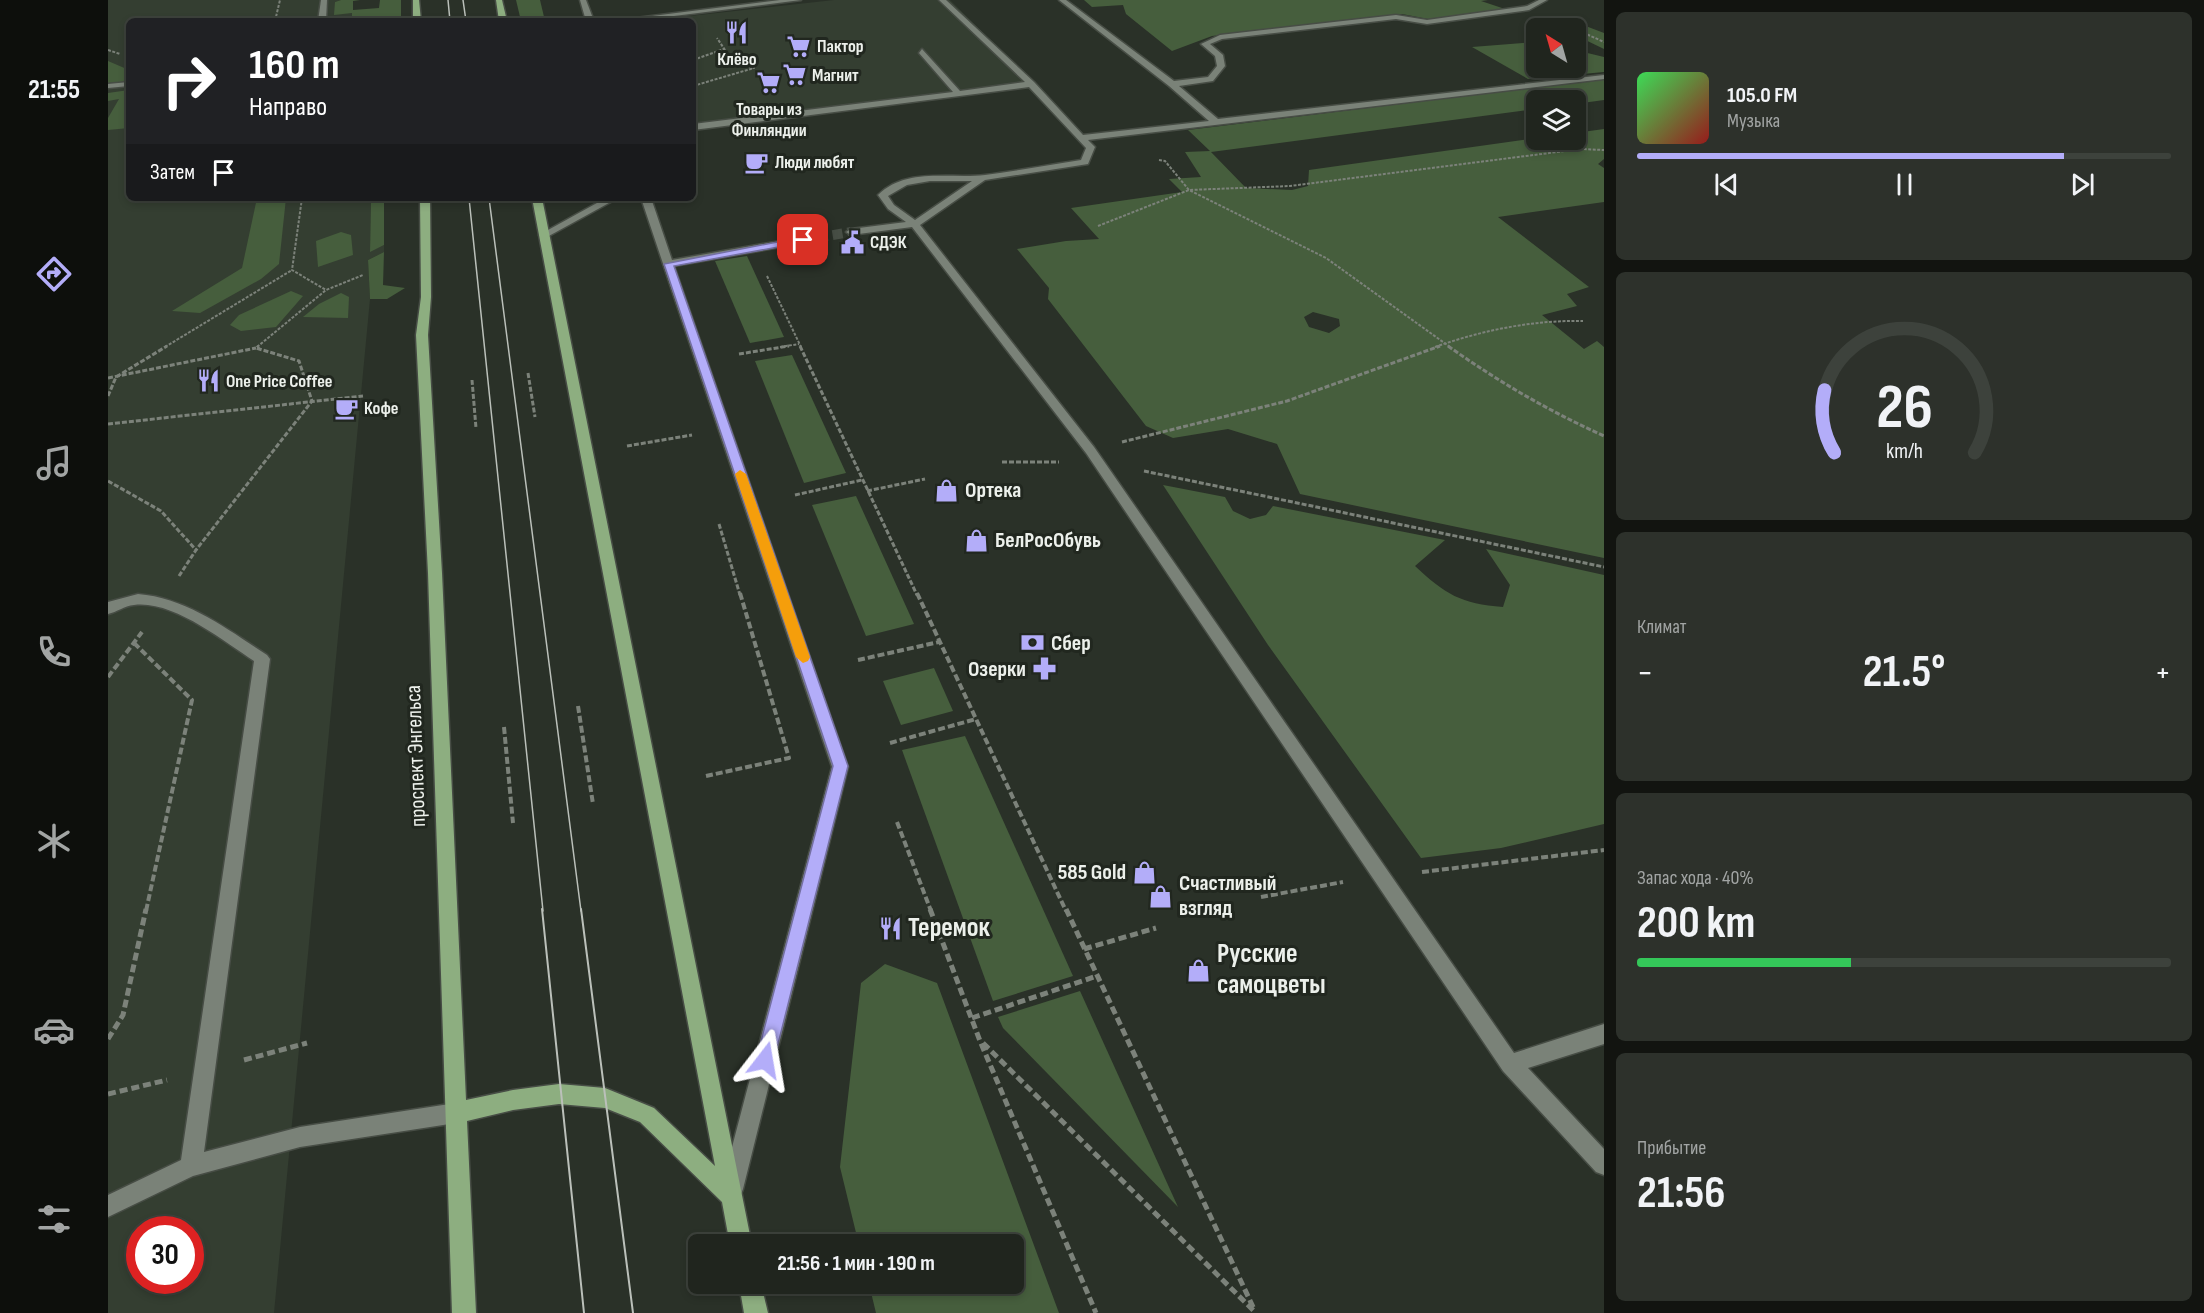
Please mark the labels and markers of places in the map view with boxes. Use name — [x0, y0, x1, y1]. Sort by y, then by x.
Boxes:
restaurant icon: Клёво — [724, 20, 750, 46]
supermarket icon: Пактор — [786, 33, 812, 59]
place label: Пактор — [817, 36, 864, 57]
place label: Клёво — [717, 49, 757, 70]
supermarket icon: Магнит — [781, 62, 807, 88]
place label: Магнит — [812, 65, 859, 86]
supermarket icon: Товары из Финляндии — [756, 70, 782, 96]
place label: Товары из Финляндии — [731, 99, 807, 141]
cafe icon: Люди любят — [744, 149, 770, 175]
place label: Люди любят — [775, 152, 855, 173]
pin — [777, 214, 828, 265]
public building icon: СДЭК — [839, 229, 865, 255]
place label: СДЭК — [870, 232, 907, 253]
restaurant icon: One Price Coffee — [195, 368, 221, 394]
place label: One Price Coffee — [226, 371, 333, 392]
cafe icon: Кофе — [333, 395, 359, 421]
place label: Кофе — [364, 398, 399, 419]
shop icon: Ортека — [934, 477, 960, 503]
place label: Ортека — [965, 477, 1021, 504]
shop icon: БелРосОбувь — [964, 527, 990, 553]
place label: БелРосОбувь — [995, 527, 1101, 554]
bank icon: Сбер — [1020, 630, 1046, 656]
place label: Сбер — [1051, 630, 1091, 657]
place label: Озерки — [968, 656, 1026, 683]
pharmacy icon: Озерки — [1031, 656, 1057, 682]
place label: 585 Gold — [1058, 859, 1126, 886]
shop icon: 585 Gold — [1131, 859, 1157, 885]
place label: Счастливый взгляд — [1179, 870, 1276, 922]
shop icon: Счастливый взгляд — [1148, 883, 1174, 909]
place label: Теремок — [908, 912, 991, 944]
restaurant icon: Теремок — [877, 915, 903, 941]
place label: Русские самоцветы — [1217, 938, 1326, 1001]
shop icon: Русские самоцветы — [1186, 957, 1212, 983]

